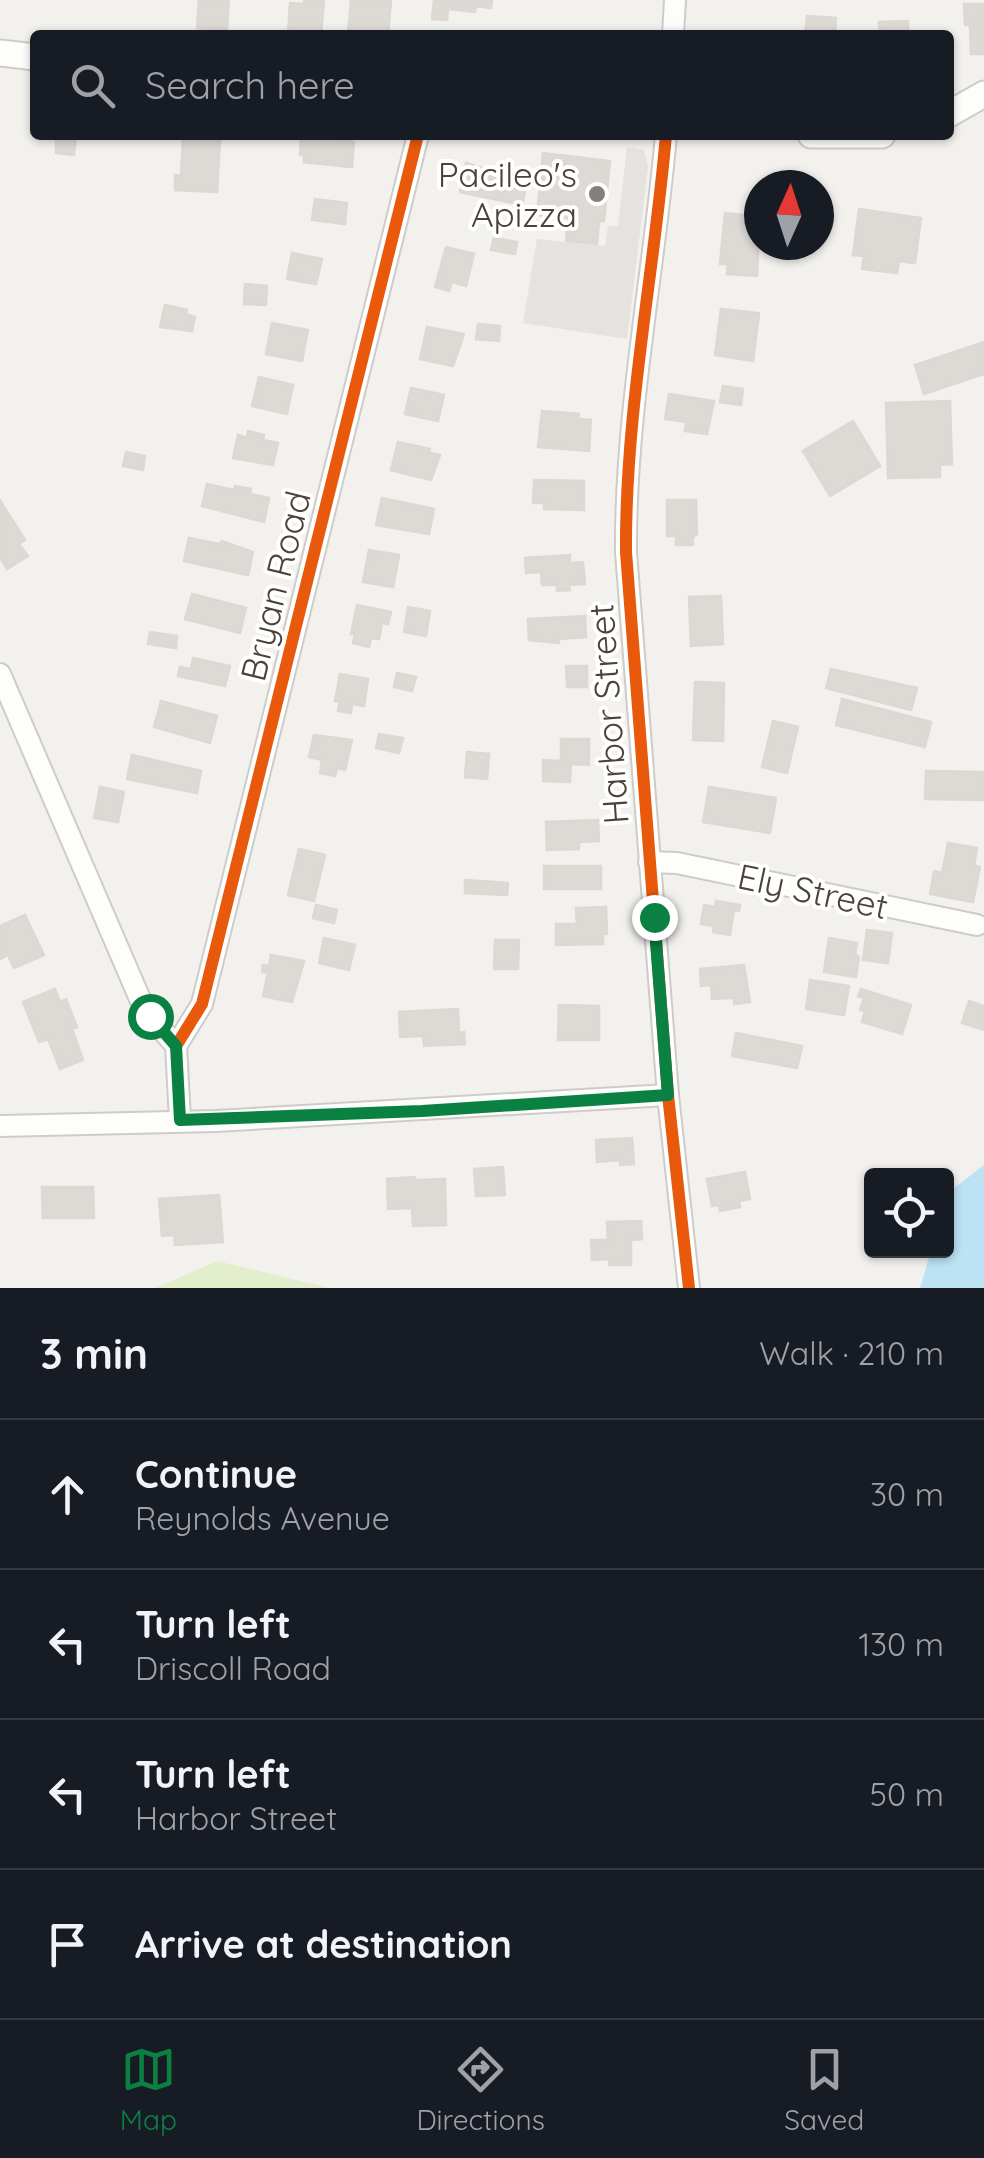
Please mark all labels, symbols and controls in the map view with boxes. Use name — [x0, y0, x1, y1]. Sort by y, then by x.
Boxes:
search box — [30, 30, 954, 140]
icon: search — [65, 58, 120, 113]
text: Search here — [145, 61, 355, 109]
place label: Pacileo's Apizza — [438, 152, 577, 236]
north arrow — [744, 170, 834, 260]
marker: Pacileo's Apizza — [586, 183, 608, 205]
street label: Bryan Road — [230, 487, 320, 685]
street label: Harbor Street — [578, 602, 638, 826]
street label: Ely Street — [734, 854, 892, 928]
route end — [632, 895, 678, 941]
route start — [128, 994, 174, 1040]
map controls — [864, 1168, 954, 1258]
button: locate — [864, 1168, 954, 1258]
text: 3 min — [40, 1327, 148, 1380]
text: Walk · 210 m — [759, 1333, 944, 1373]
text: Continue — [135, 1450, 297, 1498]
icon: ahead — [40, 1467, 95, 1522]
text: 30 m — [870, 1474, 944, 1514]
text: Reynolds Avenue — [135, 1498, 390, 1538]
text: Turn left — [135, 1600, 291, 1648]
icon: left — [40, 1617, 95, 1672]
text: 130 m — [858, 1624, 944, 1664]
text: Driscoll Road — [135, 1648, 331, 1688]
text: Turn left — [135, 1750, 291, 1798]
icon: left — [40, 1767, 95, 1822]
text: 50 m — [870, 1774, 944, 1814]
text: Harbor Street — [135, 1798, 337, 1838]
icon: arrive — [40, 1917, 95, 1972]
text: Arrive at destination — [135, 1920, 512, 1968]
tab: Map — [120, 2042, 177, 2137]
tab: Directions — [416, 2042, 545, 2137]
tab: Saved — [784, 2042, 864, 2137]

